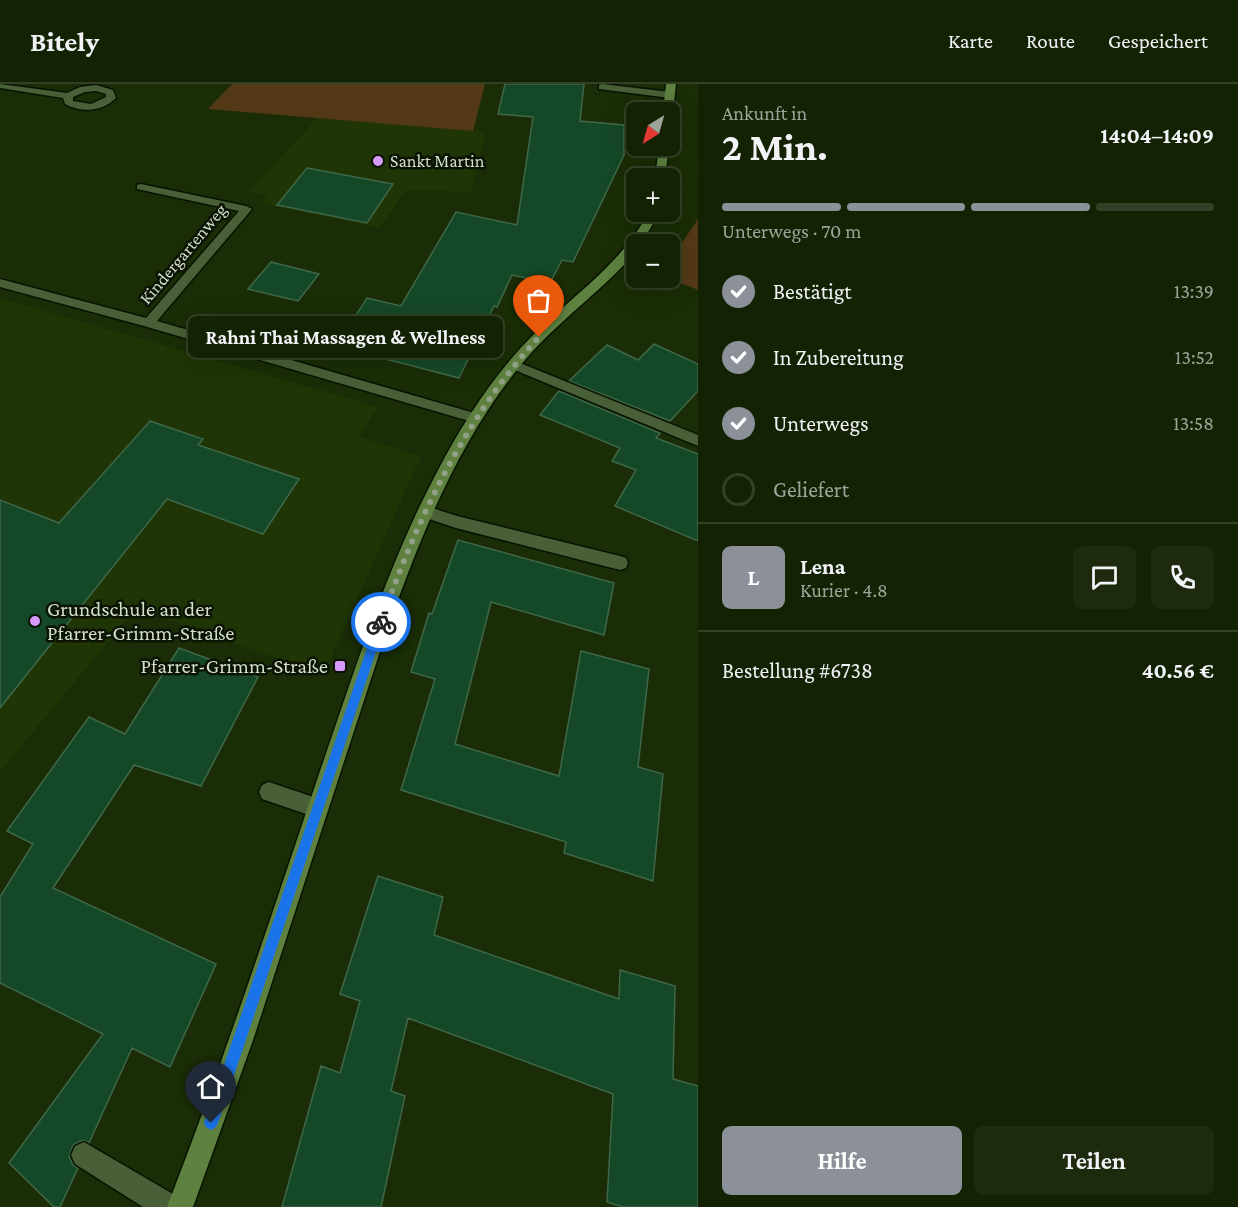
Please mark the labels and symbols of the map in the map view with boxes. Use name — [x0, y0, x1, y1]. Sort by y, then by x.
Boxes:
north arrow — [626, 102, 680, 156]
place label: Sankt Martin — [390, 151, 485, 171]
marker: Sankt Martin — [371, 154, 385, 168]
street label: Kindergartenweg — [135, 200, 231, 308]
pin — [513, 275, 564, 337]
callout: Rahni Thai Massagen & Wellness — [188, 316, 503, 358]
courier — [351, 592, 411, 652]
place label: Grundschule an der Pfarrer-Grimm-Straße — [47, 597, 235, 645]
marker: Grundschule an der Pfarrer-Grimm-Straße — [28, 614, 42, 628]
place label: Pfarrer-Grimm-Straße — [140, 654, 328, 678]
marker: Pfarrer-Grimm-Straße — [333, 659, 347, 673]
pin — [185, 1061, 236, 1123]

